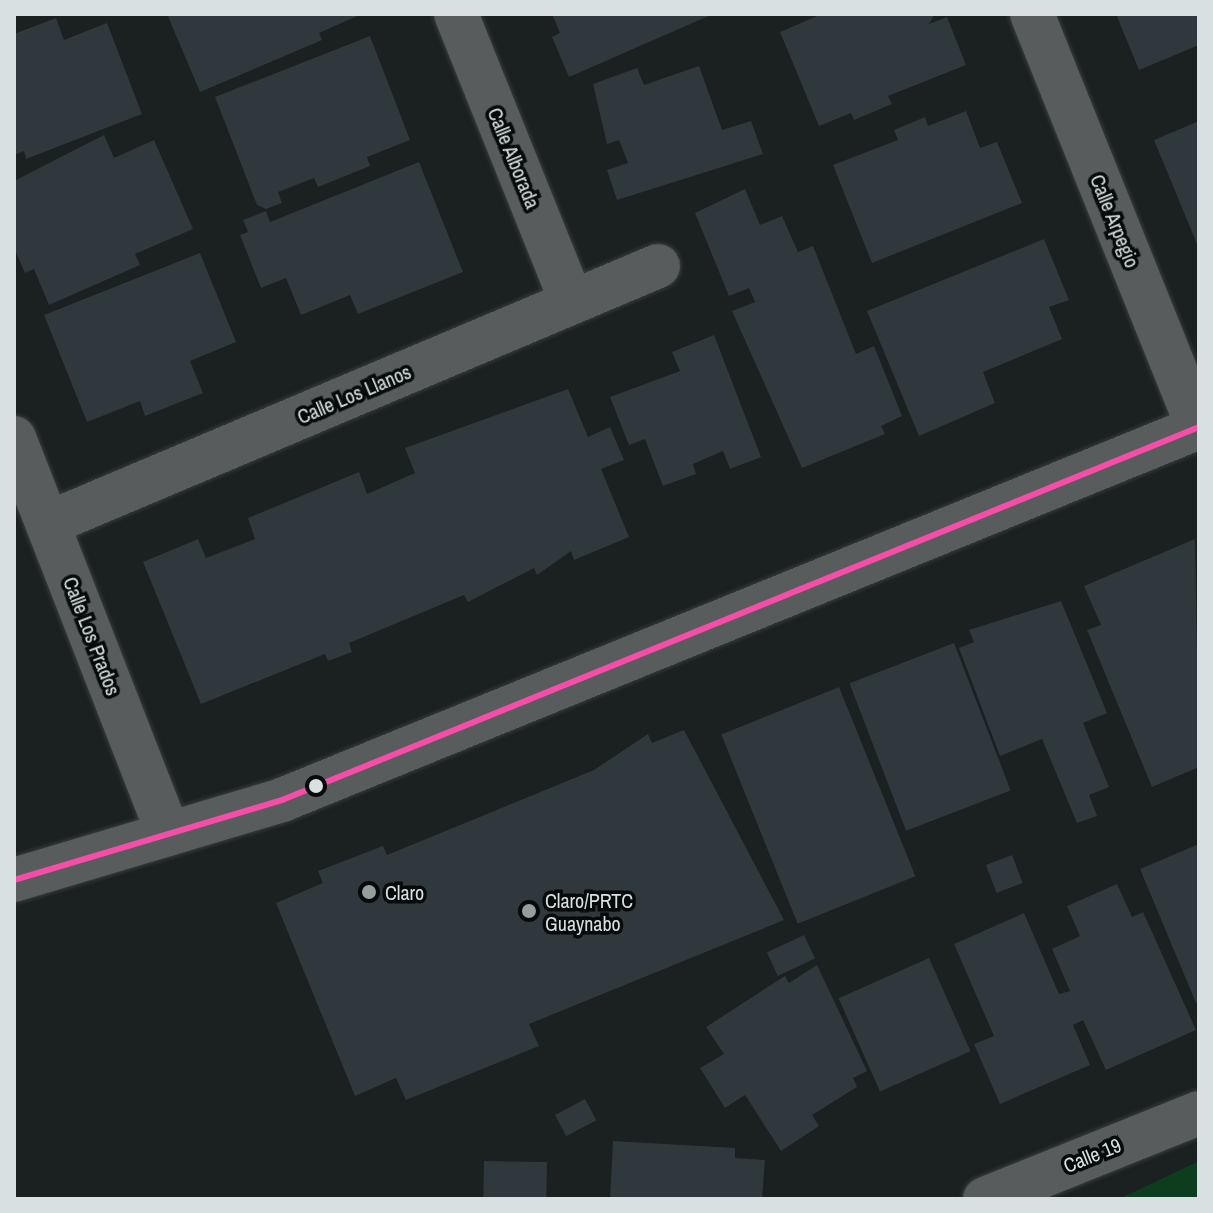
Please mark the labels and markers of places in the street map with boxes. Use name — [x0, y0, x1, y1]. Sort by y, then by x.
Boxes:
unlabelled marker — [308, 778, 324, 794]
place label: Claro — [385, 880, 424, 904]
marker: Claro — [360, 883, 378, 901]
place label: Claro/PRTC Guaynabo — [545, 888, 633, 935]
marker: Claro/PRTC Guaynabo — [520, 902, 538, 920]

